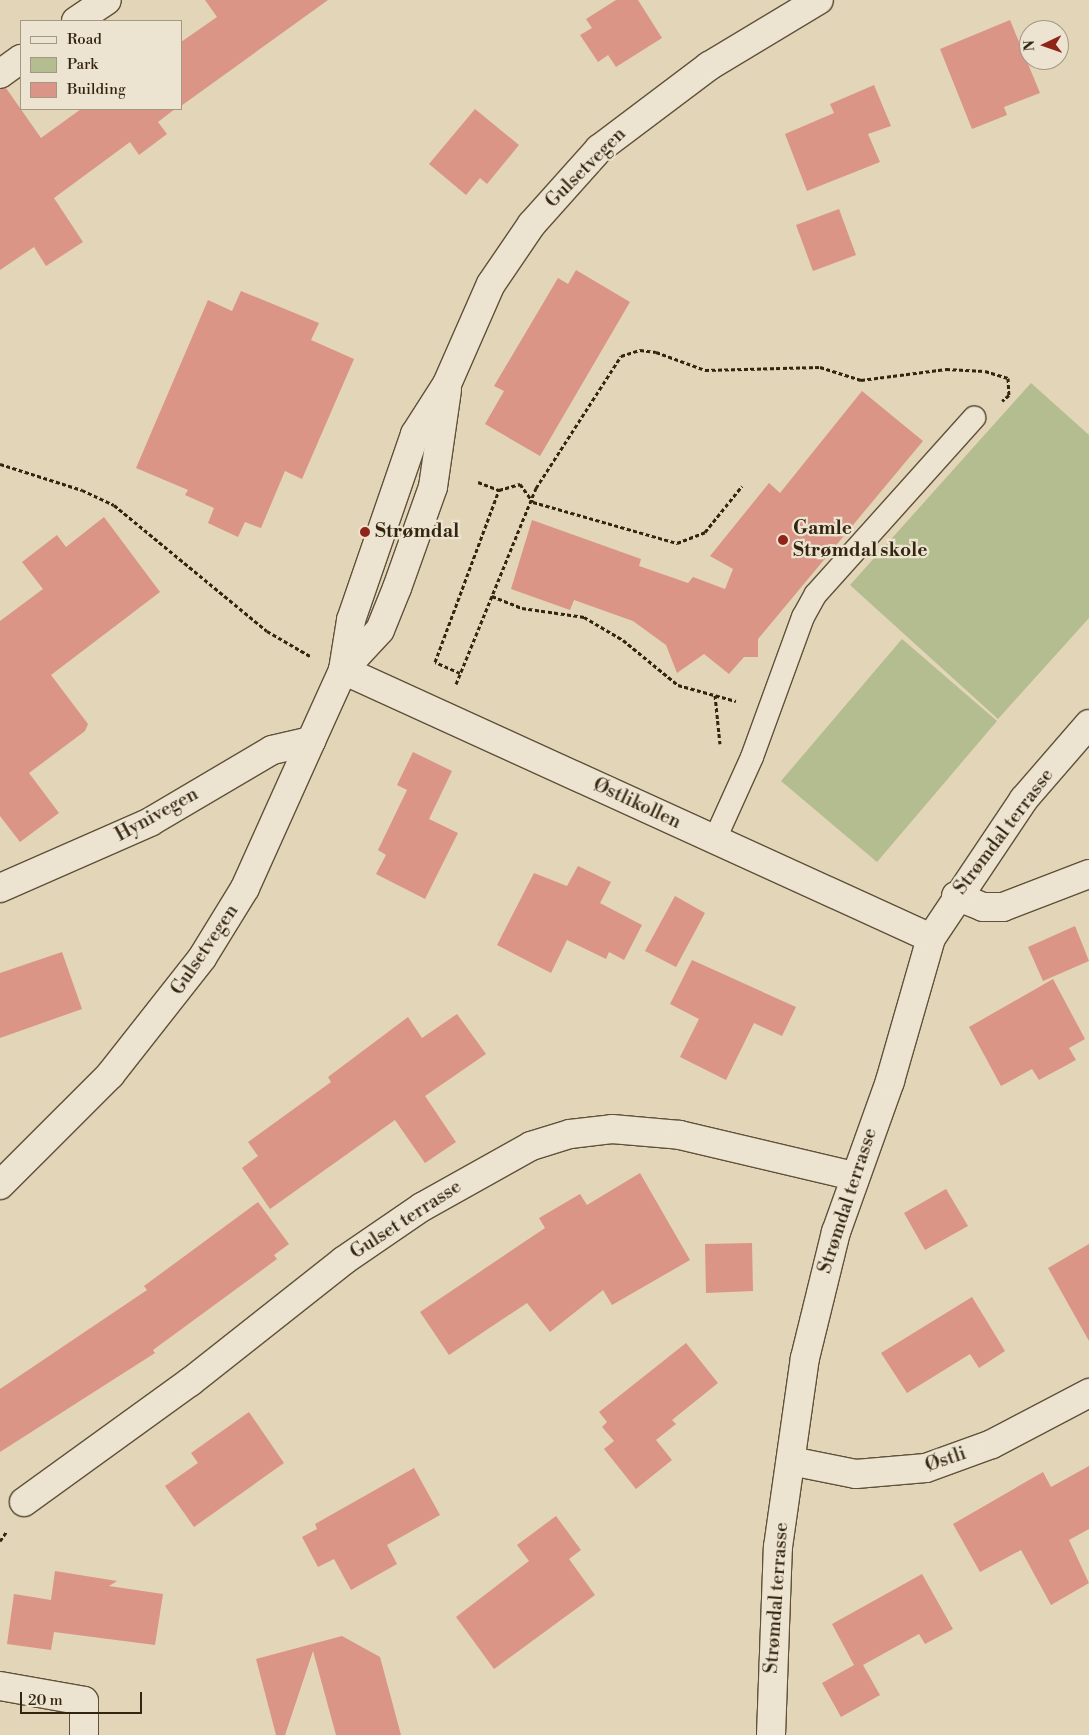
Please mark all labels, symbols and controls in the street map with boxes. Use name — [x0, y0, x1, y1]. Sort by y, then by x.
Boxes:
legend — [20, 20, 182, 110]
north arrow — [1019, 20, 1069, 70]
text: Road — [67, 30, 102, 49]
text: N — [1021, 40, 1039, 52]
text: Park — [67, 55, 98, 74]
text: Building — [67, 80, 126, 99]
street label: Gulsetvegen — [541, 123, 631, 213]
place label: Gamle Strømdal skole — [793, 518, 928, 562]
place label: Strømdal — [375, 521, 459, 543]
marker: Strømdal — [359, 526, 371, 538]
marker: Gamle Strømdal skole — [777, 534, 789, 546]
street label: Strømdal terrasse — [949, 765, 1059, 899]
street label: Østlikollen — [590, 774, 684, 834]
street label: Hynivegen — [112, 783, 202, 847]
street label: Gulsetvegen — [166, 900, 244, 1000]
street label: Strømdal terrasse — [814, 1125, 882, 1277]
street label: Gulset terrasse — [346, 1176, 466, 1264]
street label: Østli — [923, 1442, 969, 1478]
street label: Strømdal terrasse — [760, 1522, 794, 1674]
scale bar — [22, 1682, 145, 1714]
text: 20 m — [28, 1691, 63, 1710]

